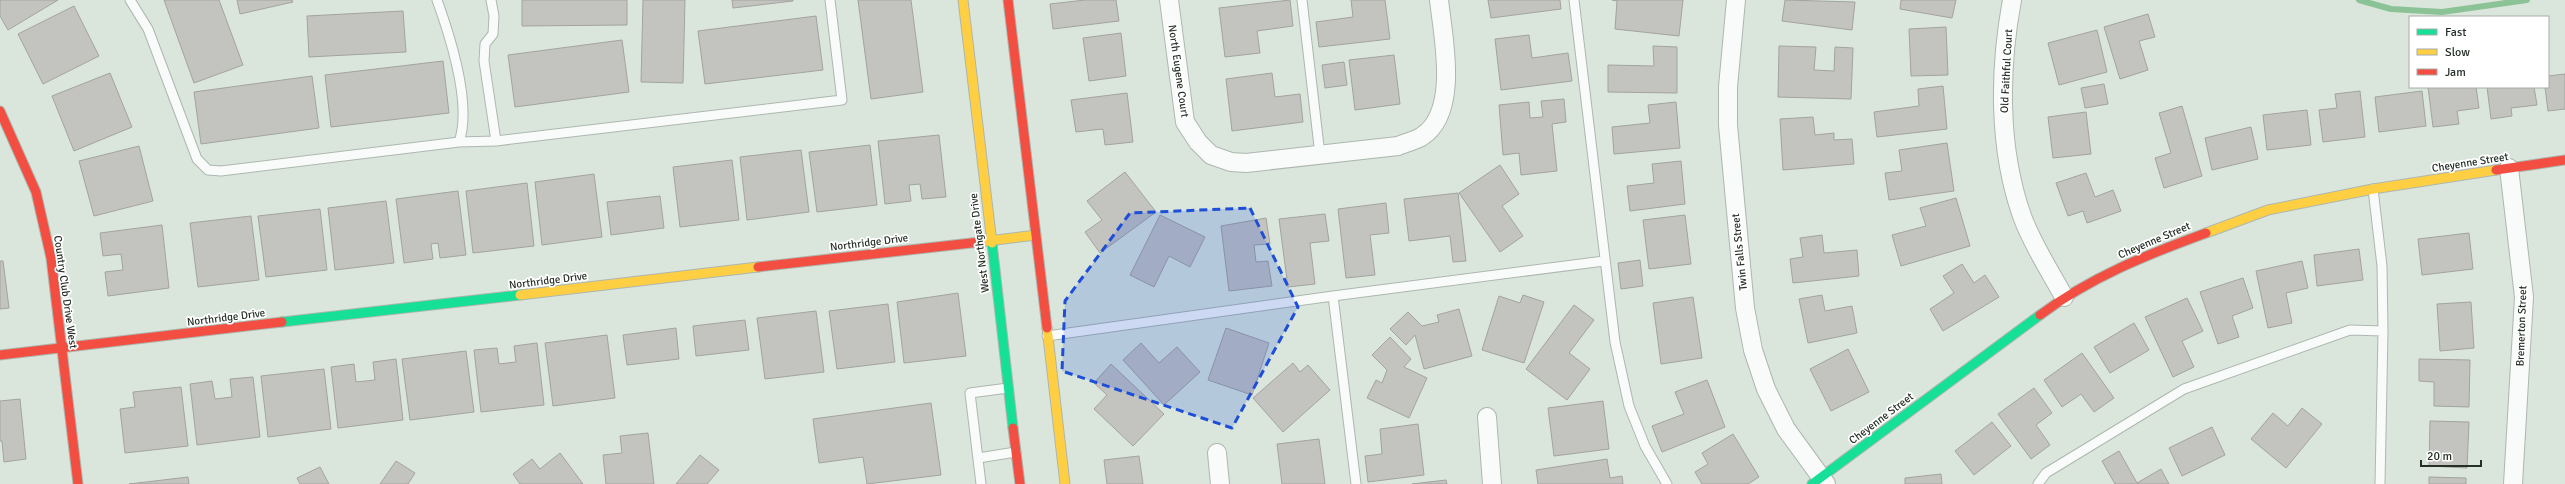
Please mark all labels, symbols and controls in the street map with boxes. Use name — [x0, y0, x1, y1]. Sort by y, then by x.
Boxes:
legend — [2409, 16, 2549, 88]
street label: North Eugene Court — [1166, 24, 1191, 118]
text: Fast — [2445, 25, 2466, 40]
street label: Old Faithful Court — [1998, 29, 2015, 113]
text: Slow — [2445, 45, 2470, 60]
text: Jam — [2445, 65, 2466, 80]
street label: Cheyenne Street — [2431, 150, 2509, 175]
street label: West Northgate Drive — [967, 192, 992, 294]
street label: Twin Falls Street — [1729, 213, 1750, 291]
street label: Cheyenne Street — [2116, 219, 2192, 262]
street label: Northridge Drive — [829, 231, 909, 254]
street label: Country Club Drive West — [51, 235, 80, 350]
street label: Northridge Drive — [508, 269, 588, 292]
street label: Bremerton Street — [2514, 285, 2529, 367]
street label: Northridge Drive — [186, 306, 266, 329]
street label: Cheyenne Street — [1847, 390, 1916, 447]
scale bar — [2421, 442, 2481, 468]
text: 20 m — [2427, 449, 2452, 464]

